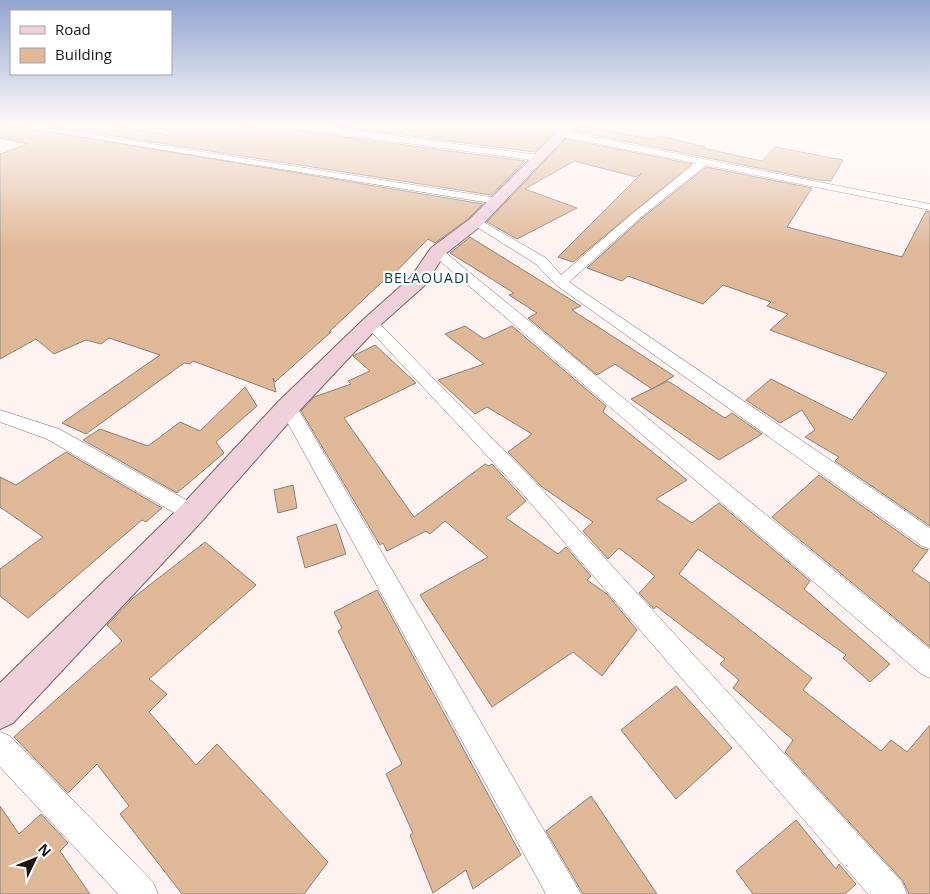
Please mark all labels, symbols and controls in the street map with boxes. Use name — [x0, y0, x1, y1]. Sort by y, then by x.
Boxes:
legend — [10, 10, 172, 75]
text: Road — [55, 19, 91, 39]
text: Building — [55, 44, 112, 64]
district label: BELAOUADI — [384, 268, 470, 287]
north arrow — [10, 834, 60, 884]
text: N — [34, 839, 56, 860]

